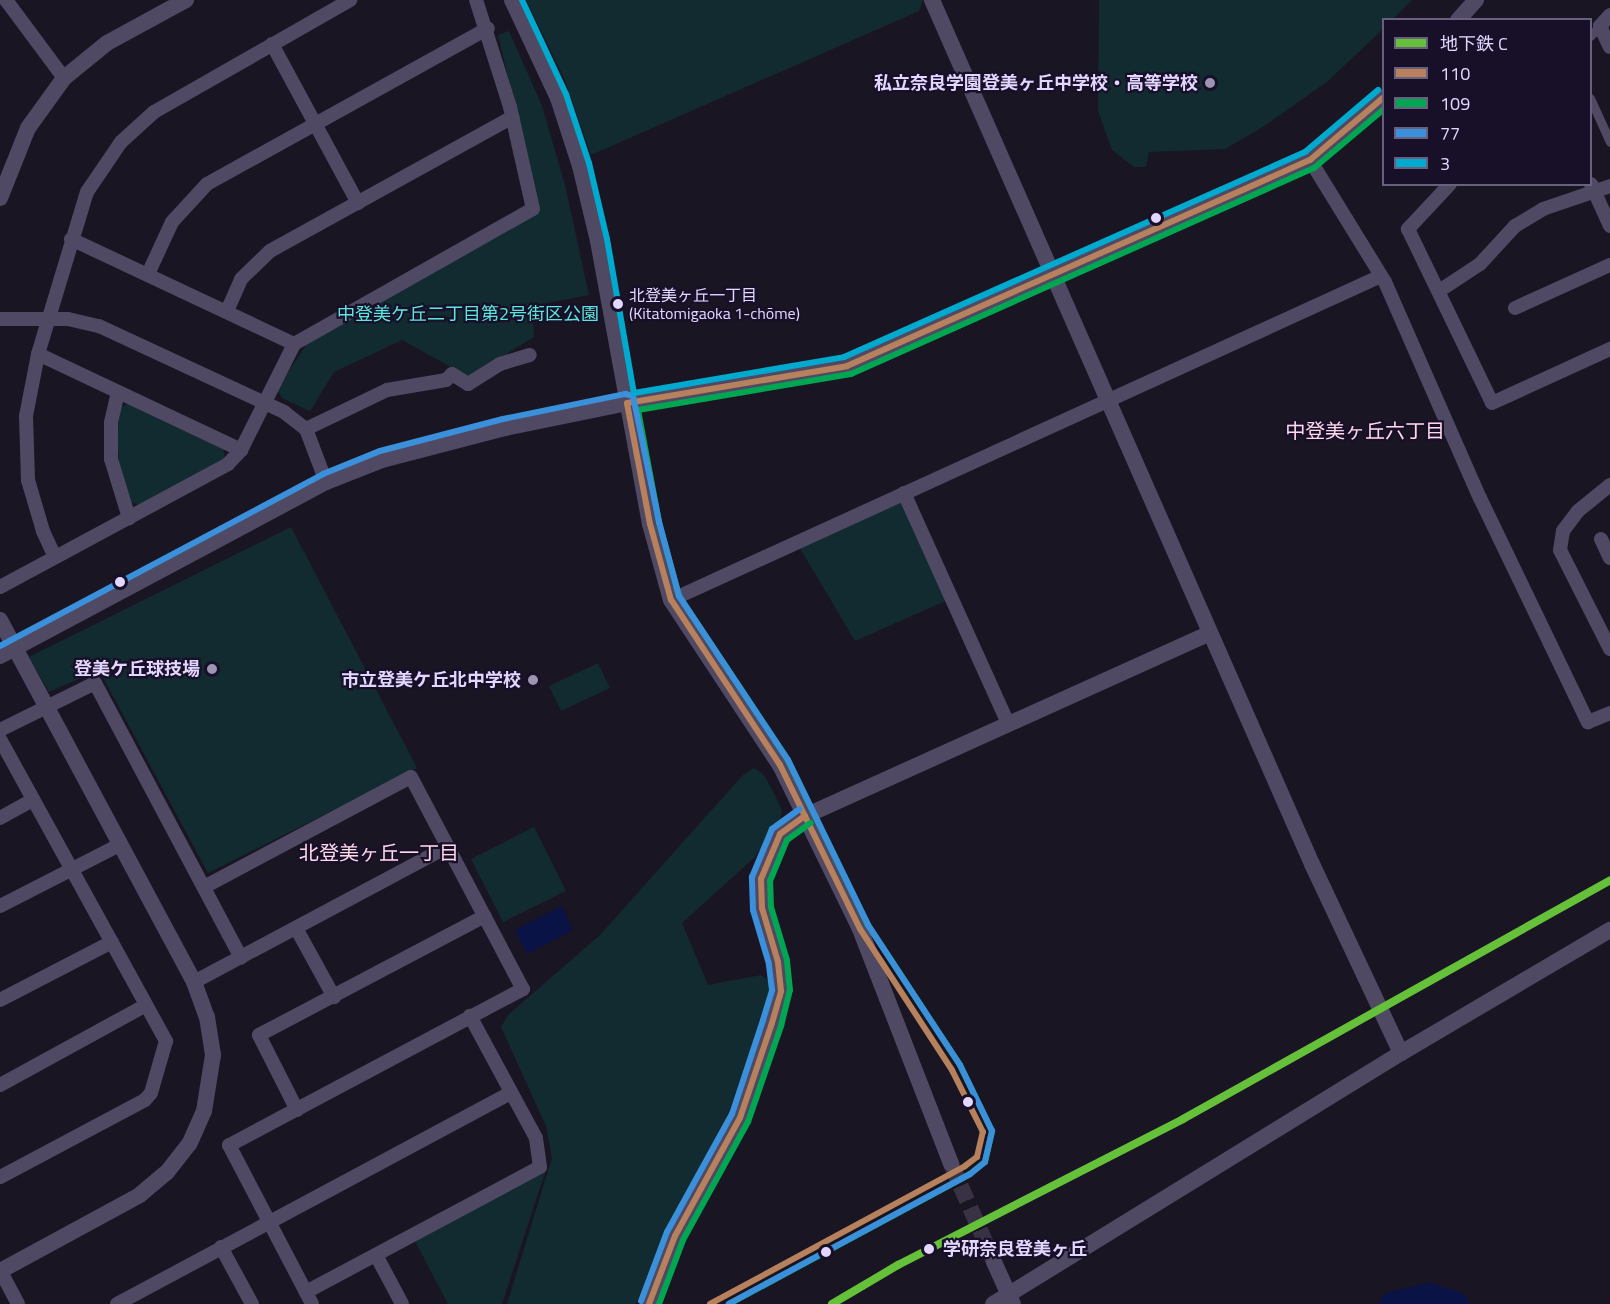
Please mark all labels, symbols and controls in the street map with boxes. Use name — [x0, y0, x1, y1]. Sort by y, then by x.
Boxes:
legend — [1382, 18, 1592, 186]
text: 地下鉄 C — [1440, 30, 1508, 57]
text: 110 — [1440, 60, 1470, 87]
place label: 私立奈良学園登美ヶ丘中学校・高等学校 — [874, 72, 1198, 94]
marker: 私立奈良学園登美ヶ丘中学校・高等学校 — [1203, 76, 1217, 90]
text: 109 — [1440, 90, 1470, 117]
text: 77 — [1440, 120, 1460, 147]
text: 3 — [1440, 150, 1450, 177]
unlabelled marker — [1150, 212, 1162, 224]
place label: 北登美ヶ丘一丁目 (Kitatomigaoka 1-chōme) — [629, 285, 800, 323]
marker: 北登美ヶ丘一丁目 (Kitatomigaoka 1-chōme) — [612, 298, 624, 310]
park label: 中登美ケ丘二丁目第2号街区公園 — [337, 303, 599, 325]
district label: 中登美ヶ丘六丁目 — [1285, 418, 1445, 442]
unlabelled marker — [114, 576, 126, 588]
place label: 登美ケ丘球技場 — [74, 658, 200, 680]
marker: 登美ケ丘球技場 — [205, 662, 219, 676]
place label: 市立登美ケ丘北中学校 — [341, 669, 521, 691]
marker: 市立登美ケ丘北中学校 — [526, 673, 540, 687]
district label: 北登美ヶ丘一丁目 — [299, 840, 459, 864]
unlabelled marker — [962, 1096, 974, 1108]
place label: 学研奈良登美ヶ丘 — [943, 1238, 1087, 1260]
marker: 学研奈良登美ヶ丘 — [920, 1240, 938, 1258]
unlabelled marker — [820, 1246, 832, 1258]

